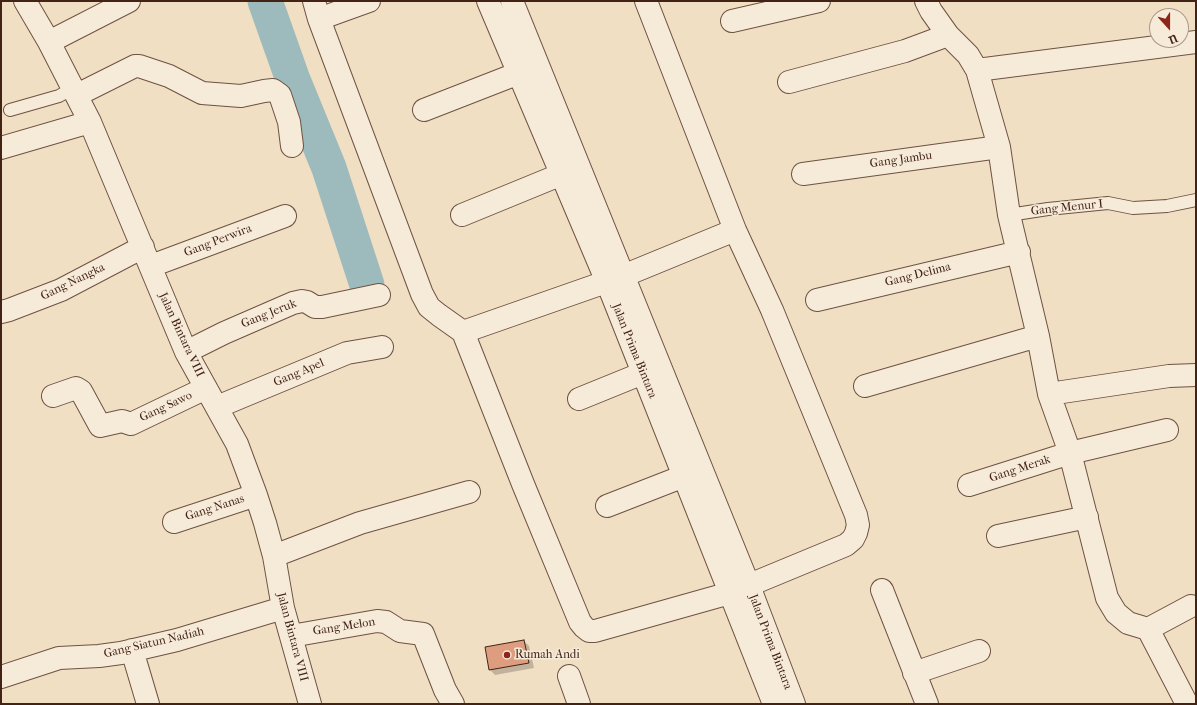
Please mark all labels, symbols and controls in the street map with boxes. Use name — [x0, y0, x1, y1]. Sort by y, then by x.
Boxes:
north arrow — [1149, 8, 1189, 48]
text: U — [1167, 31, 1179, 46]
street label: Gang Jambu — [869, 149, 933, 171]
street label: Gang Menur I — [1030, 197, 1104, 219]
street label: Gang Perwira — [182, 222, 254, 260]
street label: Gang Nangka — [39, 260, 107, 304]
street label: Gang Delima — [884, 260, 952, 290]
street label: Jalan Bintara VIII — [155, 291, 207, 379]
street label: Gang Jeruk — [239, 296, 299, 332]
street label: Jalan Prima Bintara — [608, 302, 660, 400]
street label: Gang Apel — [272, 356, 326, 390]
street label: Gang Sawo — [137, 389, 195, 425]
street label: Gang Merak — [988, 452, 1052, 486]
street label: Gang Nanas — [184, 492, 246, 524]
street label: Jalan Bintara VIII — [273, 591, 311, 683]
street label: Jalan Prima Bintara — [745, 592, 795, 692]
street label: Gang Melon — [312, 615, 376, 639]
street label: Gang Siatun Nadiah — [102, 624, 206, 662]
place label: Rumah Andi — [515, 648, 580, 662]
marker: Rumah Andi — [502, 650, 512, 660]

